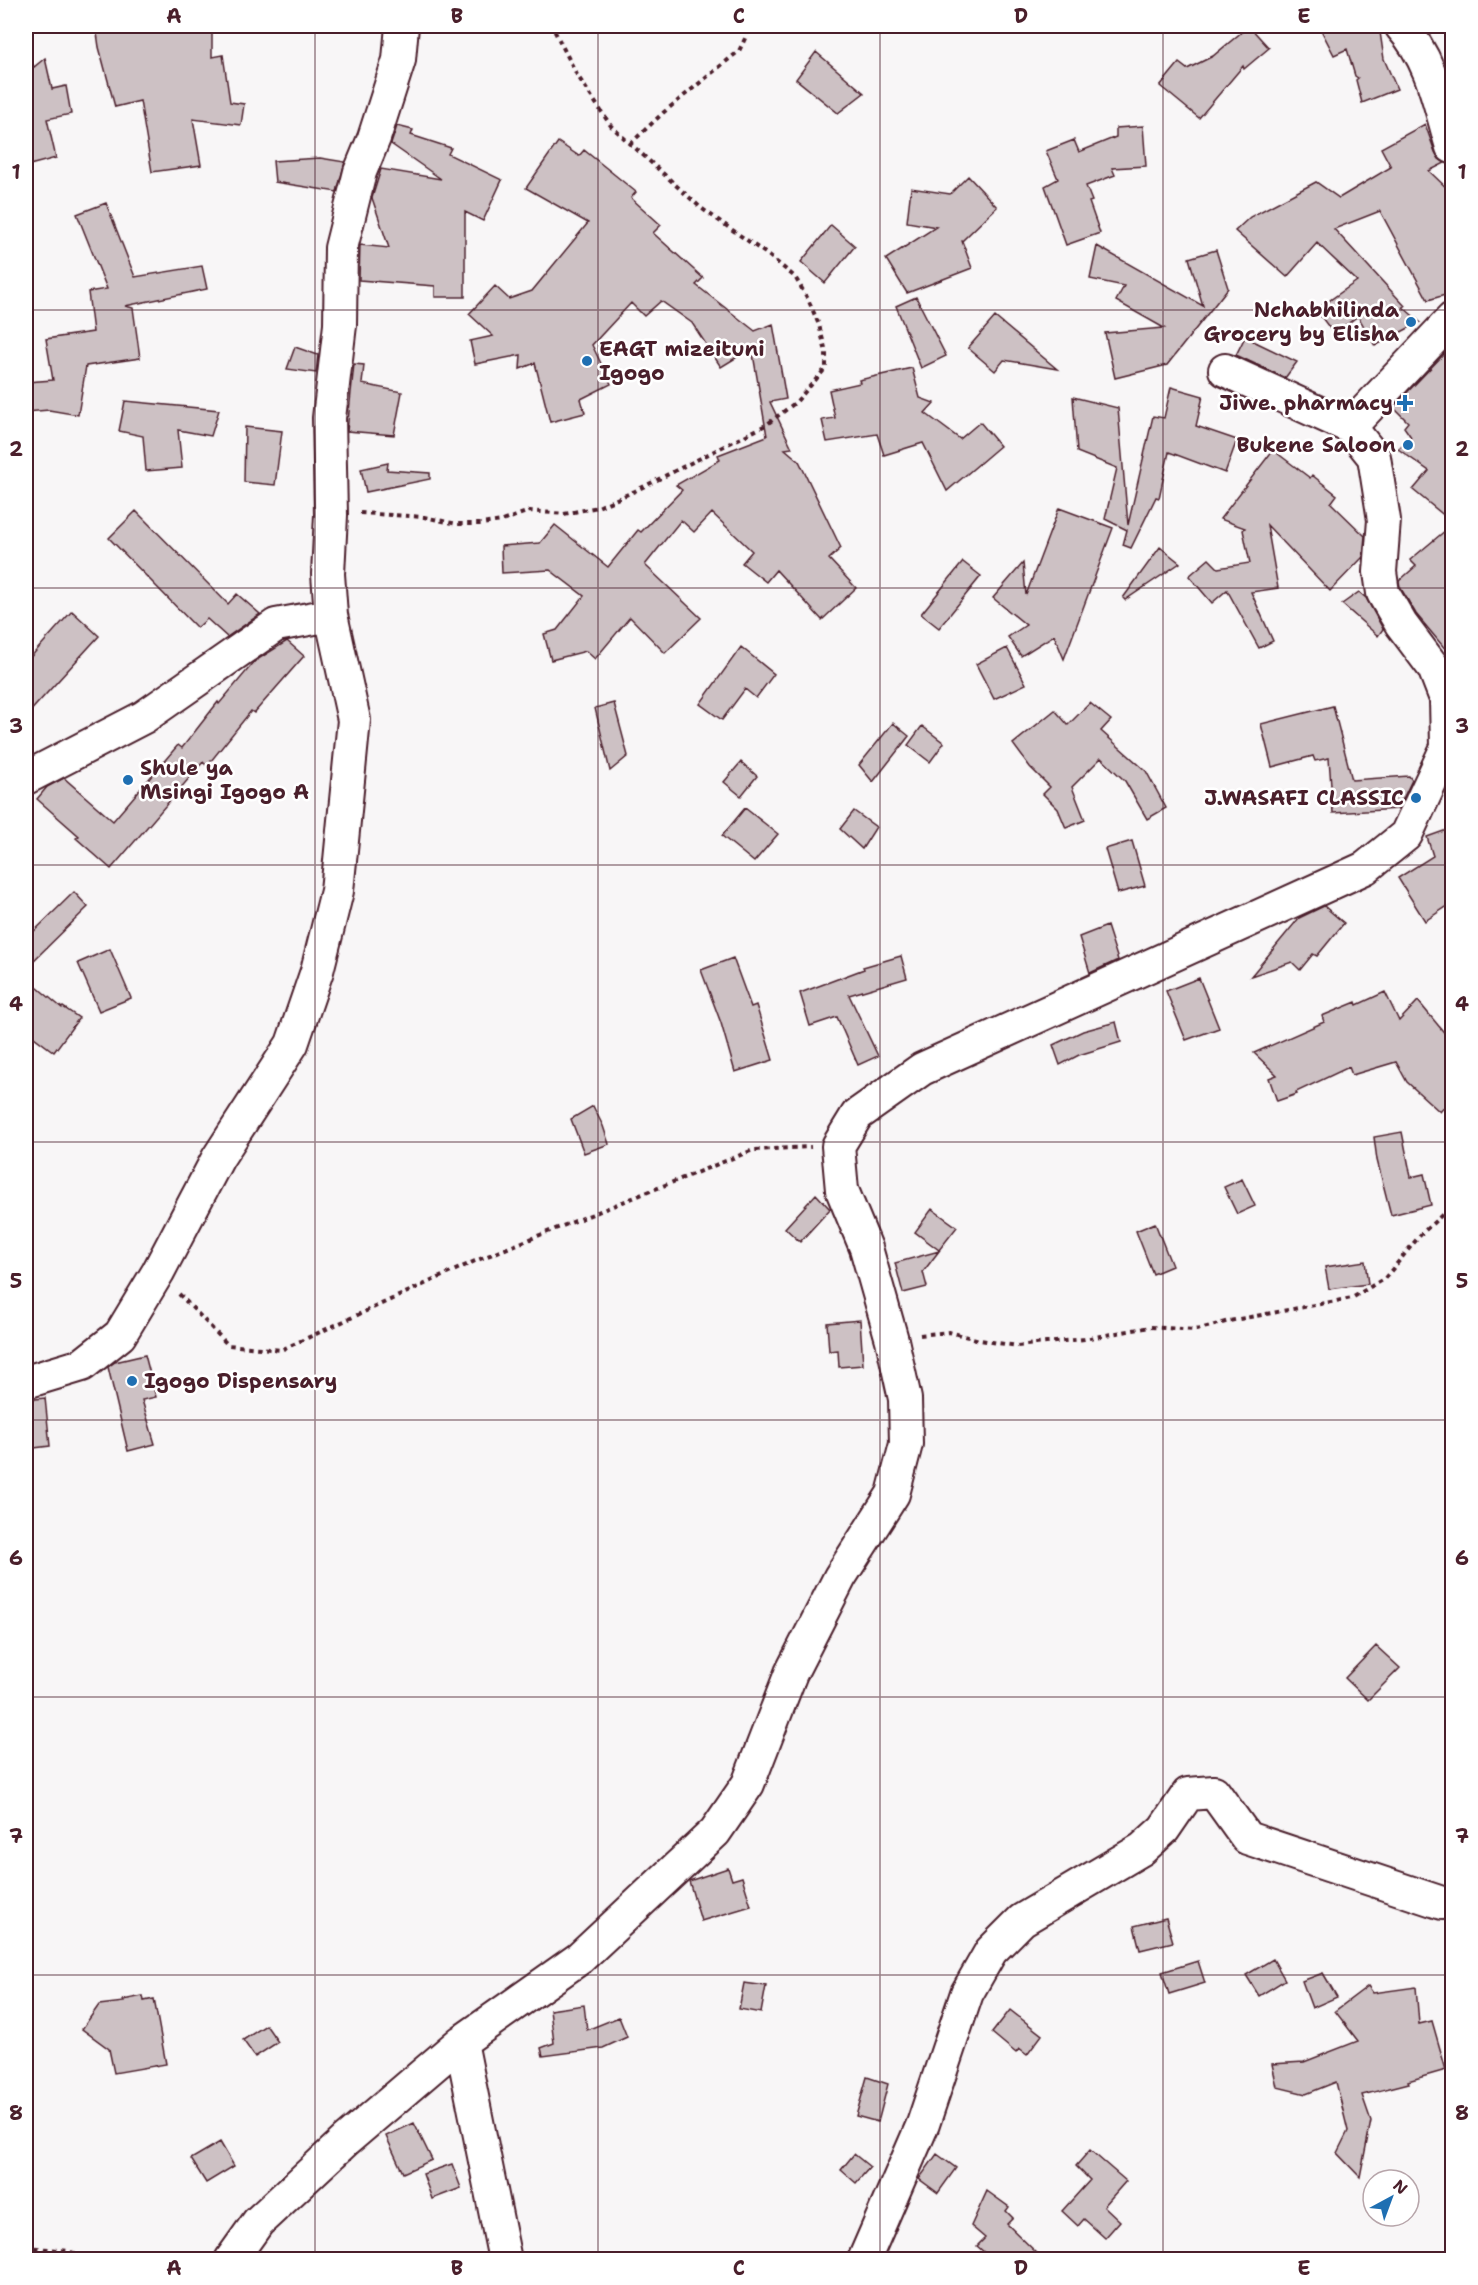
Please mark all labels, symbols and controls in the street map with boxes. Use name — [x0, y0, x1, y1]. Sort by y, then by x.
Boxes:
text: A — [166, 3, 182, 29]
text: B — [451, 3, 463, 29]
text: C — [733, 3, 745, 29]
text: D — [1014, 3, 1028, 29]
text: E — [1297, 3, 1311, 29]
text: 1 — [11, 159, 21, 185]
text: 1 — [1457, 159, 1467, 185]
place label: Nchabhilinda Grocery by Elisha — [1203, 296, 1400, 348]
marker: Nchabhilinda Grocery by Elisha — [1404, 315, 1418, 329]
place label: EAGT mizeituni Igogo — [599, 335, 765, 387]
marker: EAGT mizeituni Igogo — [580, 354, 594, 368]
place label: Jiwe. pharmacy — [1219, 389, 1393, 417]
marker: Jiwe. pharmacy — [1398, 396, 1412, 410]
place label: Bukene Saloon — [1236, 431, 1396, 459]
text: 2 — [9, 436, 23, 462]
text: 2 — [1455, 436, 1469, 462]
marker: Bukene Saloon — [1401, 438, 1415, 452]
text: 3 — [9, 713, 23, 739]
text: 3 — [1455, 713, 1469, 739]
place label: Shule ya Msingi Igogo A — [140, 754, 309, 806]
marker: Shule ya Msingi Igogo A — [121, 773, 135, 787]
place label: J.WASAFI CLASSIC — [1204, 784, 1404, 812]
marker: J.WASAFI CLASSIC — [1409, 791, 1423, 805]
text: 4 — [9, 991, 23, 1017]
text: 4 — [1455, 991, 1469, 1017]
text: 5 — [10, 1268, 22, 1294]
text: 5 — [1456, 1268, 1468, 1294]
place label: Igogo Dispensary — [144, 1367, 337, 1395]
marker: Igogo Dispensary — [125, 1374, 139, 1388]
text: 6 — [9, 1545, 23, 1571]
text: 6 — [1455, 1545, 1469, 1571]
text: 7 — [9, 1823, 23, 1849]
text: 7 — [1455, 1823, 1469, 1849]
text: 8 — [9, 2100, 23, 2126]
text: 8 — [1455, 2100, 1469, 2126]
north arrow — [1361, 2168, 1421, 2228]
text: N — [1389, 2175, 1412, 2199]
text: A — [166, 2255, 182, 2281]
text: B — [451, 2255, 463, 2281]
text: C — [733, 2255, 745, 2281]
text: D — [1014, 2255, 1028, 2281]
text: E — [1297, 2255, 1311, 2281]

